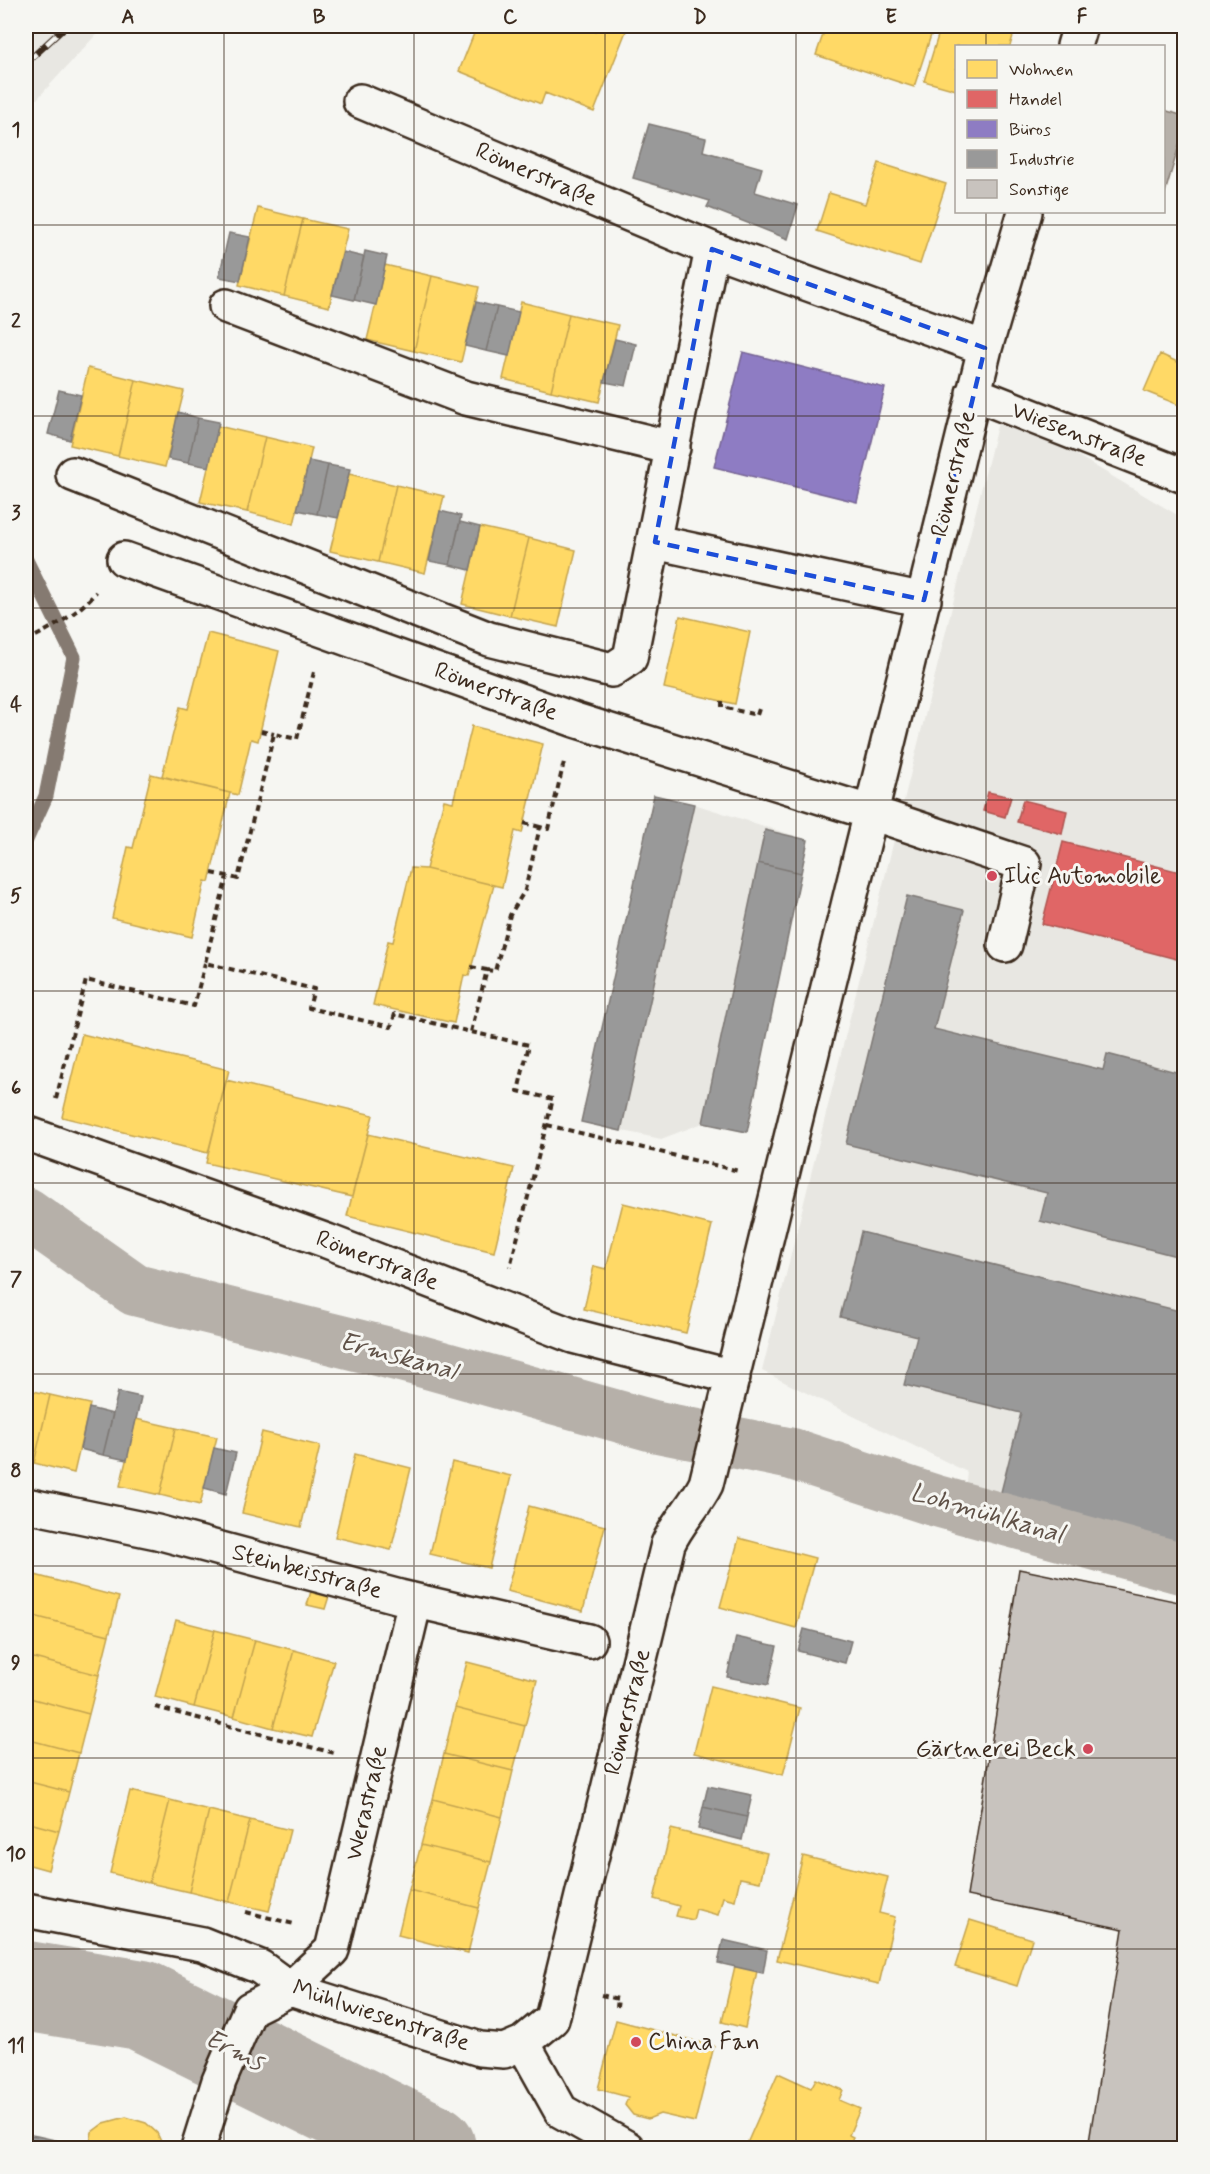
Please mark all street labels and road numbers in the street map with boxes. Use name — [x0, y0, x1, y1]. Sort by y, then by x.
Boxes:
street label: Römerstraße — [471, 136, 602, 215]
street label: Wiesenstraße — [1007, 395, 1151, 475]
street label: Römerstraße — [924, 407, 984, 540]
street label: Römerstraße — [430, 655, 562, 729]
street label: Römerstraße — [311, 1223, 443, 1299]
street label: Steinbeisstraße — [229, 1537, 386, 1607]
street label: Römerstraße — [597, 1645, 659, 1778]
street label: Werastraße — [339, 1742, 395, 1864]
street label: Mühlwiesenstraße — [288, 1973, 474, 2059]

